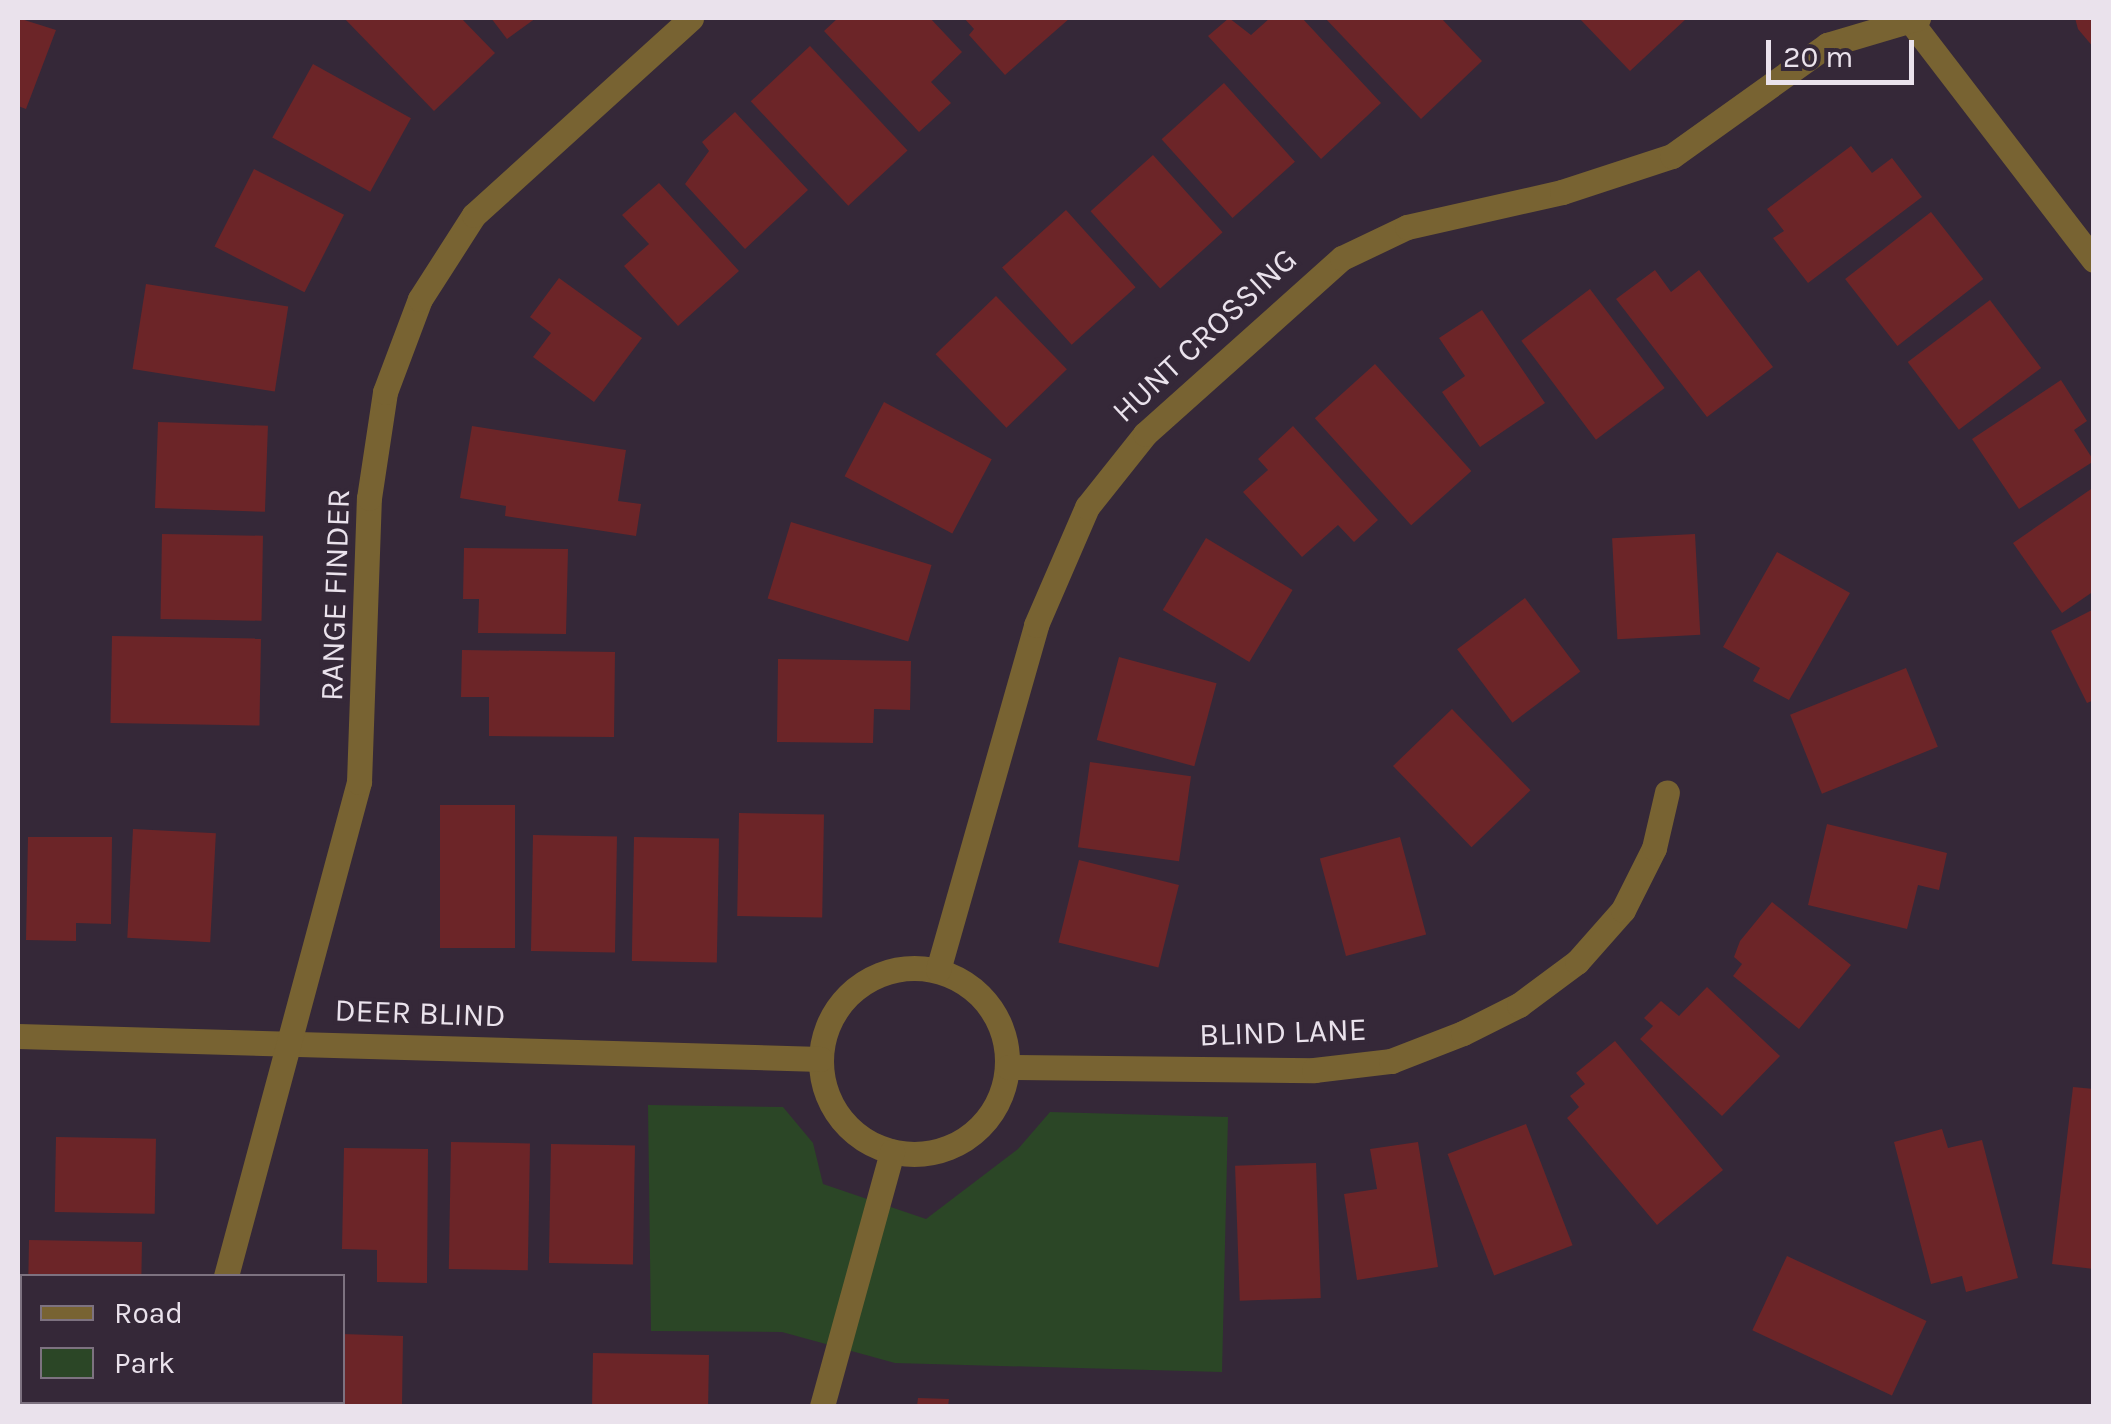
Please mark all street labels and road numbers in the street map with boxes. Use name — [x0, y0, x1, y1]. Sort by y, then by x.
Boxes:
street label: HUNT CROSSING — [1105, 241, 1305, 431]
street label: RANGE FINDER — [313, 488, 359, 702]
street label: DEER BLIND — [334, 992, 506, 1036]
street label: BLIND LANE — [1199, 1011, 1367, 1055]

